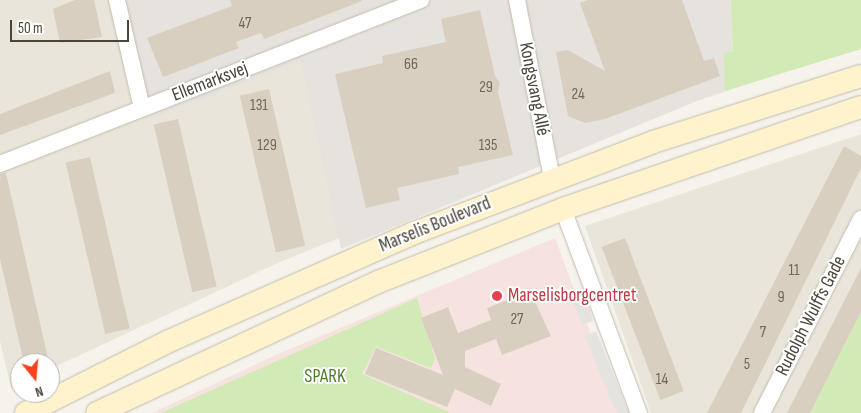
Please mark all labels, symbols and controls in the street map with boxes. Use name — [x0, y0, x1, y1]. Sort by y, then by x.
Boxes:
scale bar — [12, 10, 131, 42]
house number: 47 — [239, 14, 251, 34]
text: 50 m — [18, 19, 43, 38]
street label: Kongsvang Allé — [514, 40, 554, 138]
house number: 66 — [404, 55, 418, 75]
street label: Ellemarksvej — [169, 57, 251, 107]
house number: 29 — [479, 78, 493, 98]
house number: 24 — [571, 85, 585, 105]
house number: 131 — [250, 96, 268, 116]
house number: 129 — [257, 136, 277, 156]
house number: 135 — [479, 136, 497, 156]
street label: Marselis Boulevard — [376, 192, 494, 258]
street label: Rudolph Wulffs Gade — [771, 252, 851, 380]
house number: 11 — [788, 261, 800, 281]
place label: Marselisborgcentret — [508, 285, 636, 307]
house number: 9 — [777, 288, 785, 308]
marker: Marselisborgcentret — [490, 289, 504, 303]
house number: 27 — [510, 310, 524, 330]
house number: 7 — [760, 323, 766, 343]
north arrow — [10, 353, 60, 403]
house number: 5 — [744, 355, 750, 375]
park label: SPARK — [304, 366, 346, 388]
house number: 14 — [656, 370, 668, 390]
text: N — [33, 383, 45, 401]

